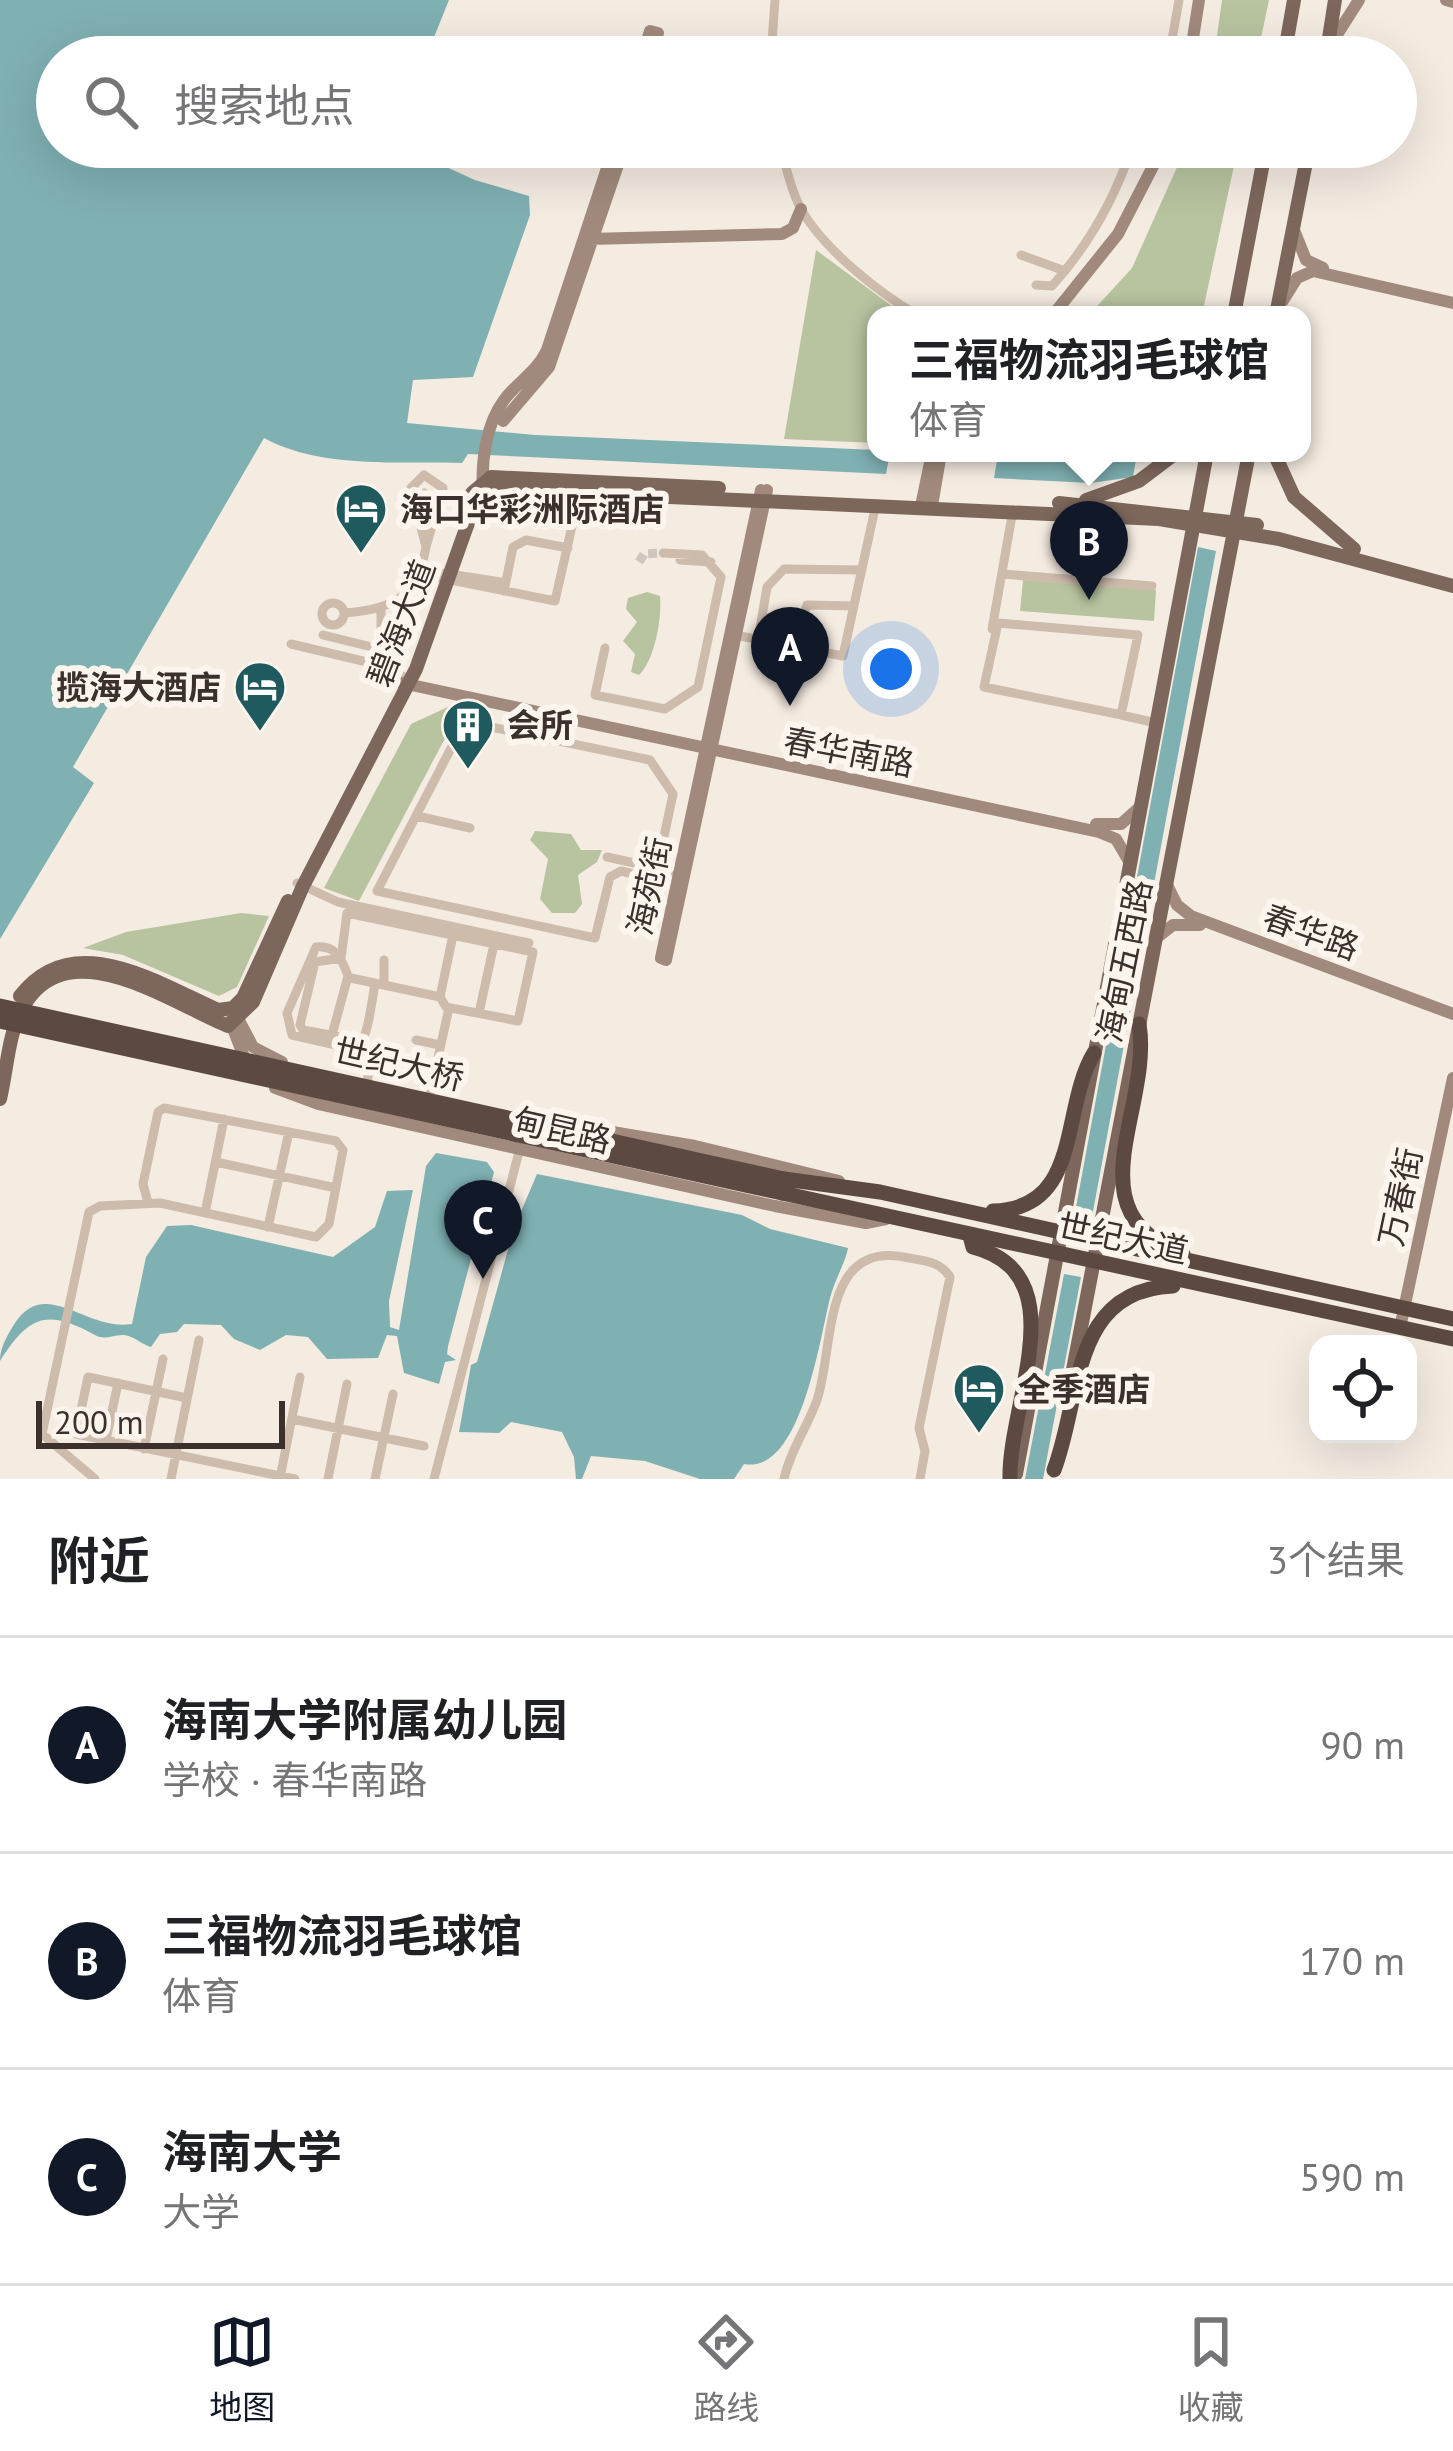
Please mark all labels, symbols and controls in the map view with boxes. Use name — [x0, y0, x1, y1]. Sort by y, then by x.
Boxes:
search box — [36, 36, 1417, 168]
icon: search — [78, 69, 144, 135]
text: 搜索地点 — [174, 76, 354, 134]
popup — [867, 306, 1311, 462]
text: 三福物流羽毛球馆 — [909, 330, 1269, 388]
text: 体育 — [909, 394, 987, 445]
hotel icon: 海口华彩洲际酒店 — [333, 481, 389, 555]
place label: 海口华彩洲际酒店 — [400, 487, 664, 530]
pin: B — [1050, 501, 1128, 600]
street label: 碧海大道 — [357, 553, 444, 692]
pin: A — [751, 607, 829, 706]
your location — [861, 639, 921, 699]
hotel icon: 揽海大酒店 — [232, 659, 288, 733]
place label: 揽海大酒店 — [56, 665, 221, 708]
building icon: 会所 — [440, 697, 496, 771]
place label: 会所 — [507, 703, 573, 746]
street label: 春华南路 — [780, 718, 918, 785]
street label: 海苑街 — [617, 833, 680, 939]
street label: 海甸五西路 — [1087, 876, 1160, 1046]
street label: 春华路 — [1257, 894, 1365, 969]
street label: 世纪大桥 — [330, 1028, 468, 1099]
street label: 甸昆路 — [509, 1097, 615, 1162]
street label: 万春街 — [1368, 1144, 1431, 1250]
pin: C — [444, 1180, 522, 1279]
street label: 世纪大道 — [1054, 1203, 1192, 1272]
map controls — [1309, 1335, 1417, 1443]
button: locate — [1309, 1335, 1417, 1443]
hotel icon: 全季酒店 — [951, 1361, 1007, 1435]
place label: 全季酒店 — [1018, 1367, 1150, 1410]
scale bar — [36, 1395, 285, 1448]
text: 200 m — [54, 1400, 144, 1443]
text: 附近 — [48, 1527, 150, 1593]
text: 3个结果 — [1267, 1534, 1405, 1585]
text: 海南大学附属幼儿园 — [162, 1690, 567, 1748]
text: A — [75, 1719, 99, 1770]
text: 90 m — [1320, 1719, 1405, 1770]
text: 学校 · 春华南路 — [162, 1754, 427, 1805]
text: 三福物流羽毛球馆 — [162, 1906, 522, 1964]
text: B — [75, 1935, 99, 1986]
text: 170 m — [1299, 1935, 1405, 1986]
text: 体育 — [162, 1970, 240, 2021]
text: 海南大学 — [162, 2122, 342, 2180]
text: C — [76, 2151, 98, 2202]
text: 590 m — [1299, 2151, 1405, 2202]
text: 大学 — [162, 2186, 240, 2237]
tab: 地图 — [209, 2309, 275, 2429]
tab: 路线 — [693, 2309, 759, 2429]
tab: 收藏 — [1178, 2309, 1244, 2429]

